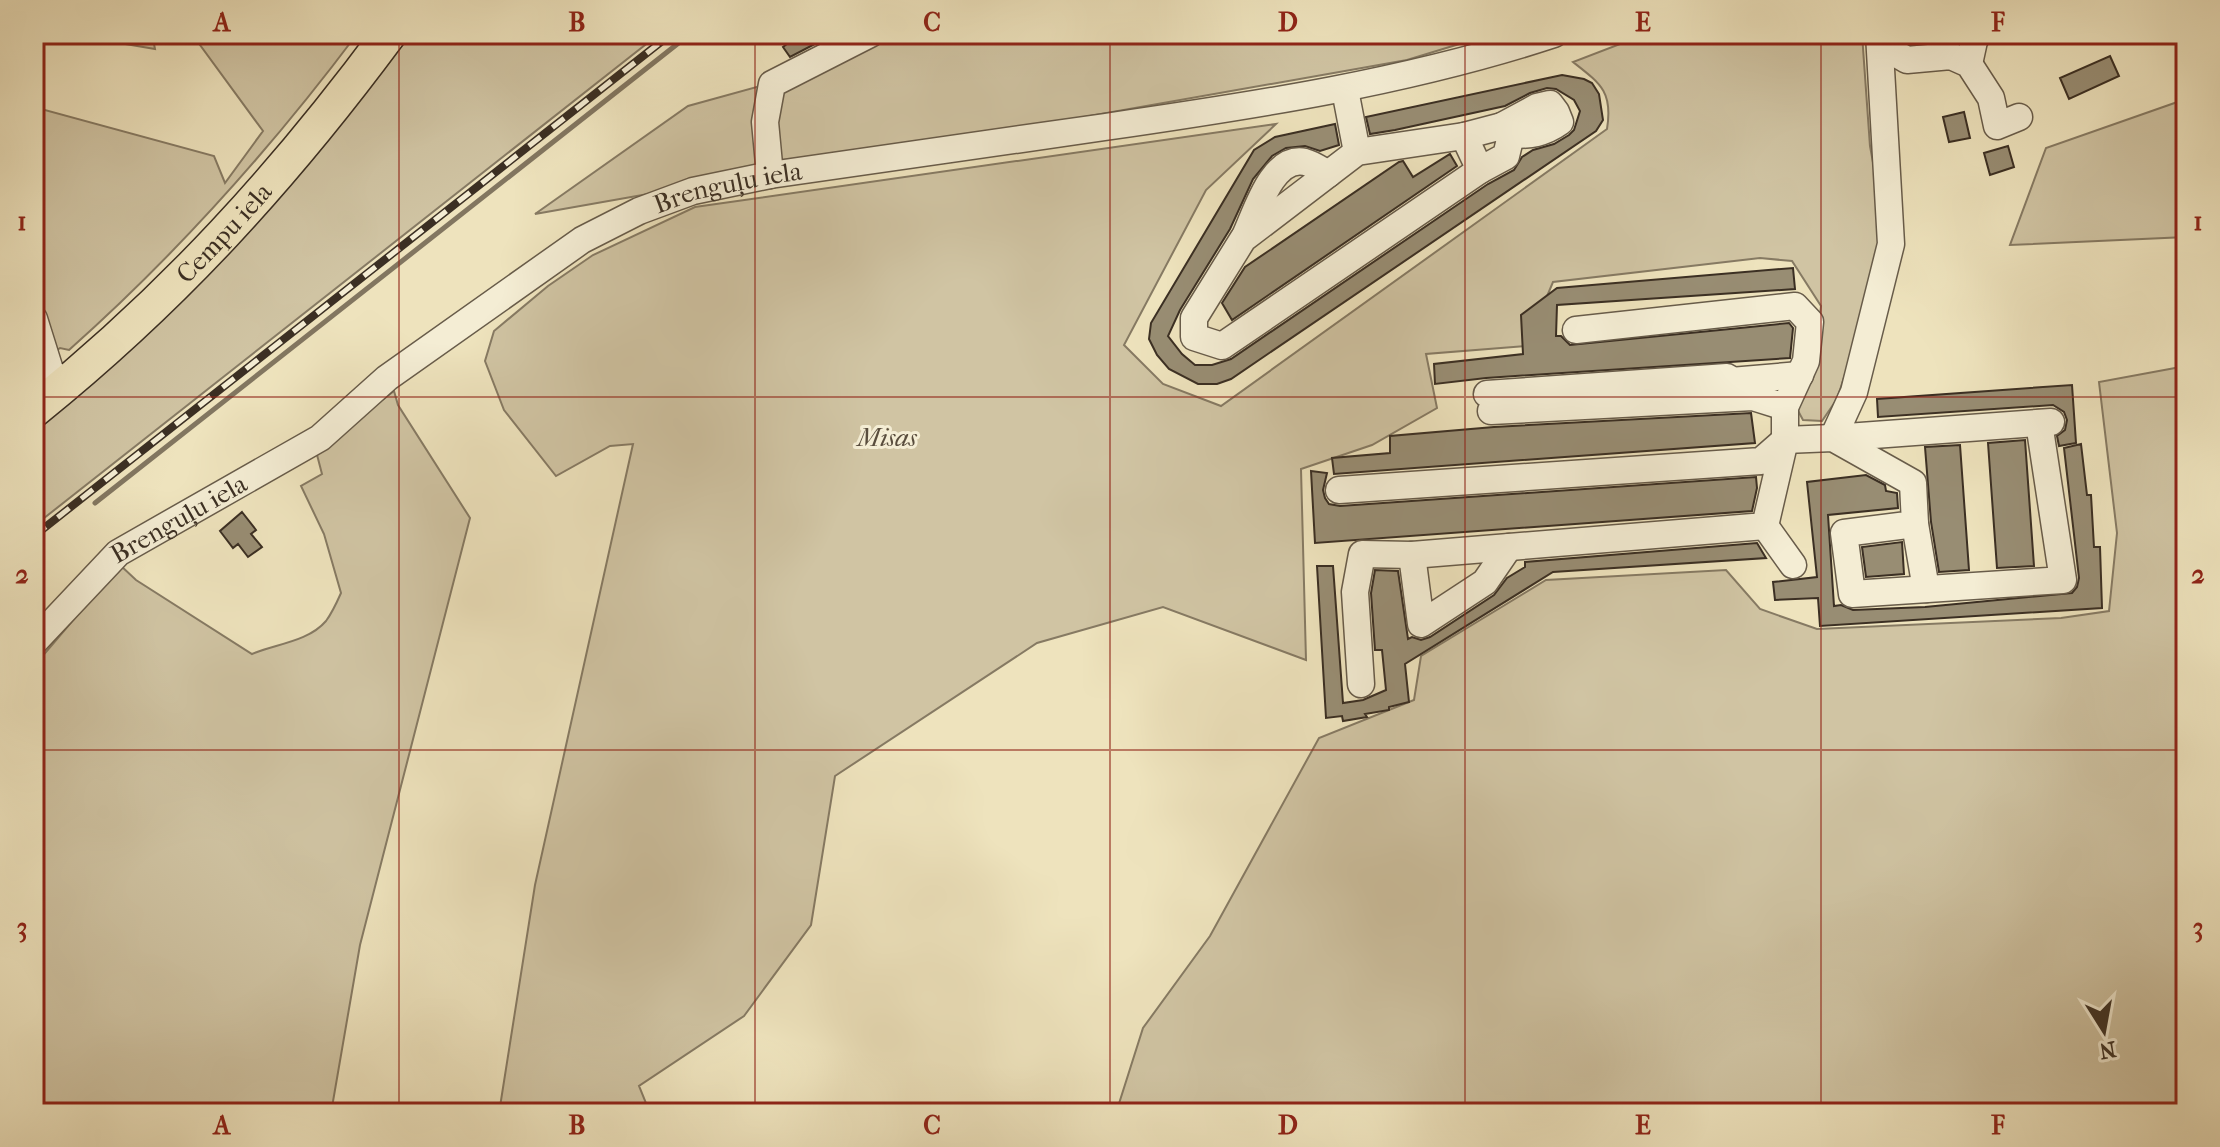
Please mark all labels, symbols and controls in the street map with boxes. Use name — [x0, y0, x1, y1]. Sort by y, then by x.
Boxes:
text: A — [212, 7, 232, 38]
text: B — [569, 7, 586, 38]
text: C — [923, 7, 941, 38]
text: D — [1278, 7, 1298, 38]
text: E — [1635, 7, 1651, 38]
text: F — [1990, 7, 2005, 38]
street label: Brenguļu iela — [649, 155, 805, 220]
street label: Cempu iela — [170, 176, 279, 290]
text: 1 — [17, 206, 27, 237]
text: 1 — [2193, 206, 2203, 237]
park label: Misas — [855, 422, 918, 453]
street label: Brenguļu iela — [105, 468, 253, 570]
text: 2 — [15, 559, 29, 590]
text: 2 — [2191, 559, 2205, 590]
text: 3 — [17, 912, 27, 943]
text: 3 — [2193, 912, 2203, 943]
north arrow — [2064, 991, 2144, 1071]
text: N — [2097, 1035, 2118, 1064]
text: A — [212, 1110, 232, 1141]
text: B — [569, 1110, 586, 1141]
text: C — [923, 1110, 941, 1141]
text: D — [1278, 1110, 1298, 1141]
text: E — [1635, 1110, 1651, 1141]
text: F — [1990, 1110, 2005, 1141]

